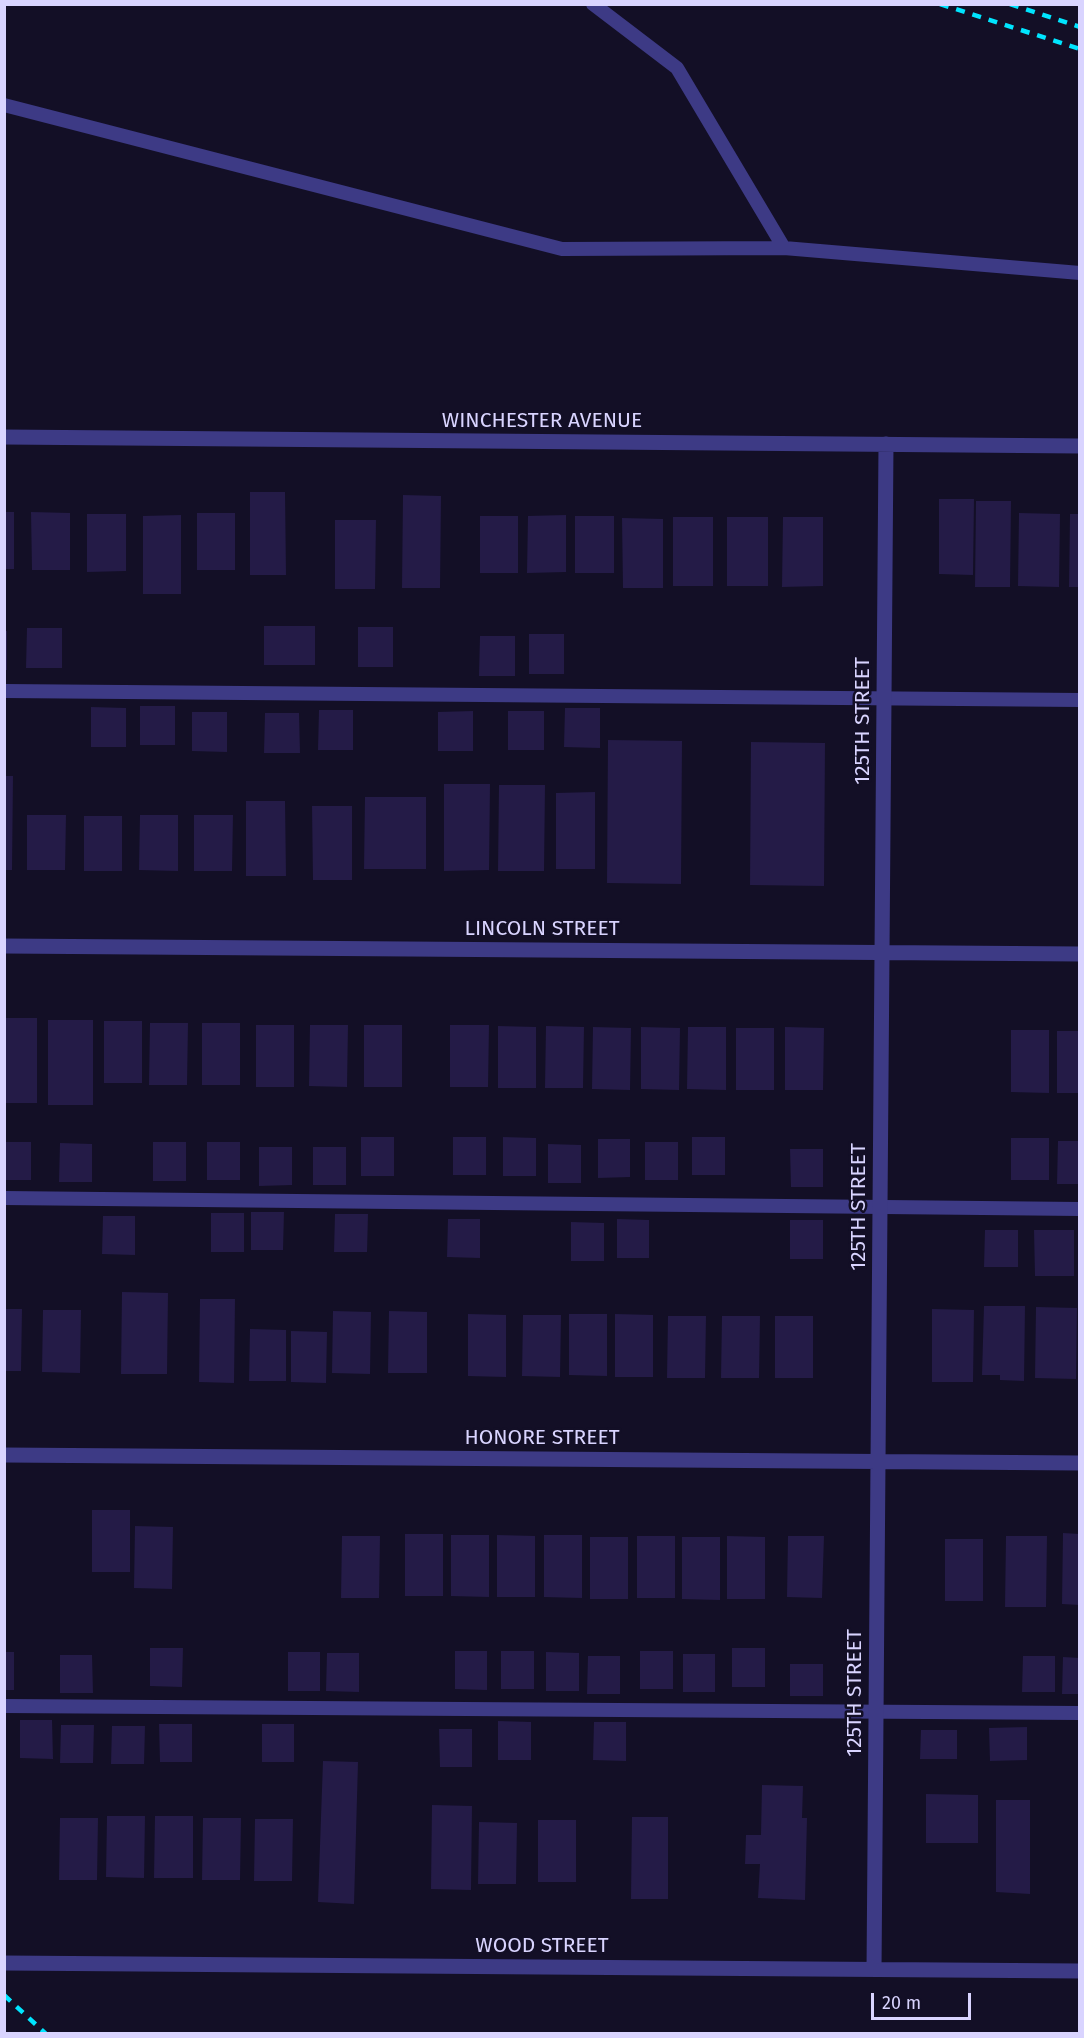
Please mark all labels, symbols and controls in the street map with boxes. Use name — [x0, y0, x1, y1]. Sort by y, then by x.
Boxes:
street label: WINCHESTER AVENUE — [442, 408, 642, 434]
street label: 125TH STREET — [850, 657, 876, 785]
street label: LINCOLN STREET — [464, 916, 620, 942]
street label: 125TH STREET — [846, 1143, 872, 1271]
street label: HONORE STREET — [464, 1425, 620, 1451]
street label: 125TH STREET — [842, 1629, 868, 1757]
street label: WOOD STREET — [475, 1933, 609, 1959]
scale bar — [874, 1981, 974, 2019]
text: 20 m — [882, 1992, 921, 2014]

